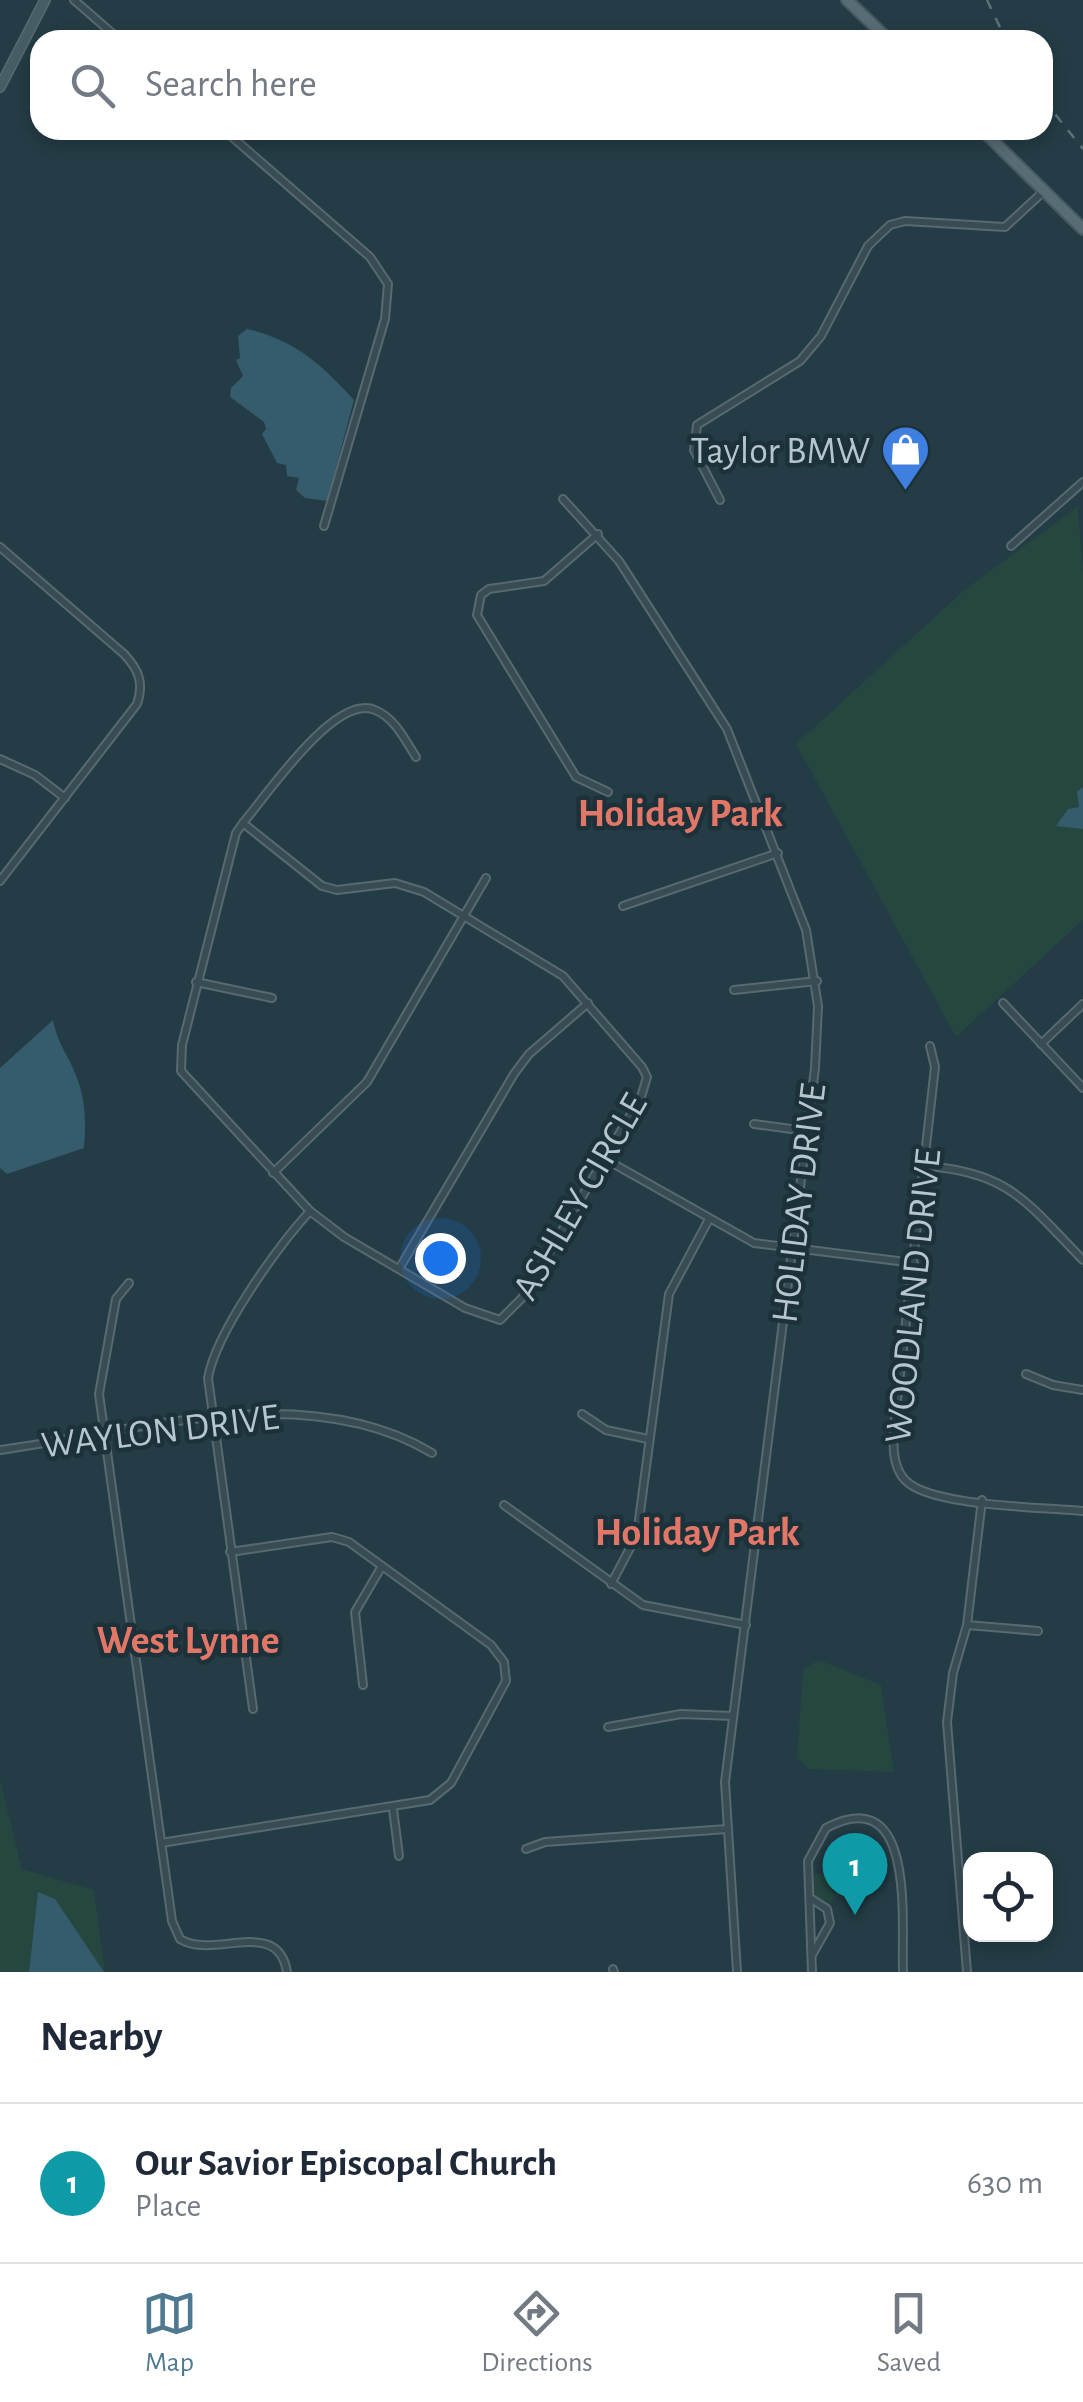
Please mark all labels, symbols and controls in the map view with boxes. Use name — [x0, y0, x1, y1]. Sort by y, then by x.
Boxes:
search box — [30, 30, 1053, 140]
icon: search — [65, 58, 120, 113]
text: Search here — [145, 66, 317, 104]
shop icon: Taylor BMW — [879, 424, 931, 492]
place label: Taylor BMW — [690, 433, 870, 471]
district label: Holiday Park — [577, 794, 783, 834]
street label: HOLIDAY DRIVE — [766, 1081, 834, 1325]
street label: ASHLEY CIRCLE — [507, 1088, 655, 1306]
street label: WOODLAND DRIVE — [880, 1147, 948, 1445]
your location — [415, 1233, 466, 1284]
street label: WAYLON DRIVE — [39, 1399, 281, 1465]
district label: Holiday Park — [594, 1513, 800, 1553]
district label: West Lynne — [96, 1621, 280, 1661]
pin: 1 — [822, 1832, 888, 1915]
map controls — [963, 1852, 1053, 1942]
button: locate — [963, 1852, 1053, 1942]
text: Nearby — [40, 2016, 163, 2058]
text: Our Savior Episcopal Church — [135, 2145, 557, 2183]
text: 1 — [67, 2167, 78, 2199]
text: 630 m — [967, 2167, 1043, 2199]
text: Place — [135, 2190, 201, 2222]
tab: Map — [142, 2286, 197, 2380]
tab: Directions — [481, 2286, 593, 2380]
tab: Saved — [877, 2286, 941, 2380]

